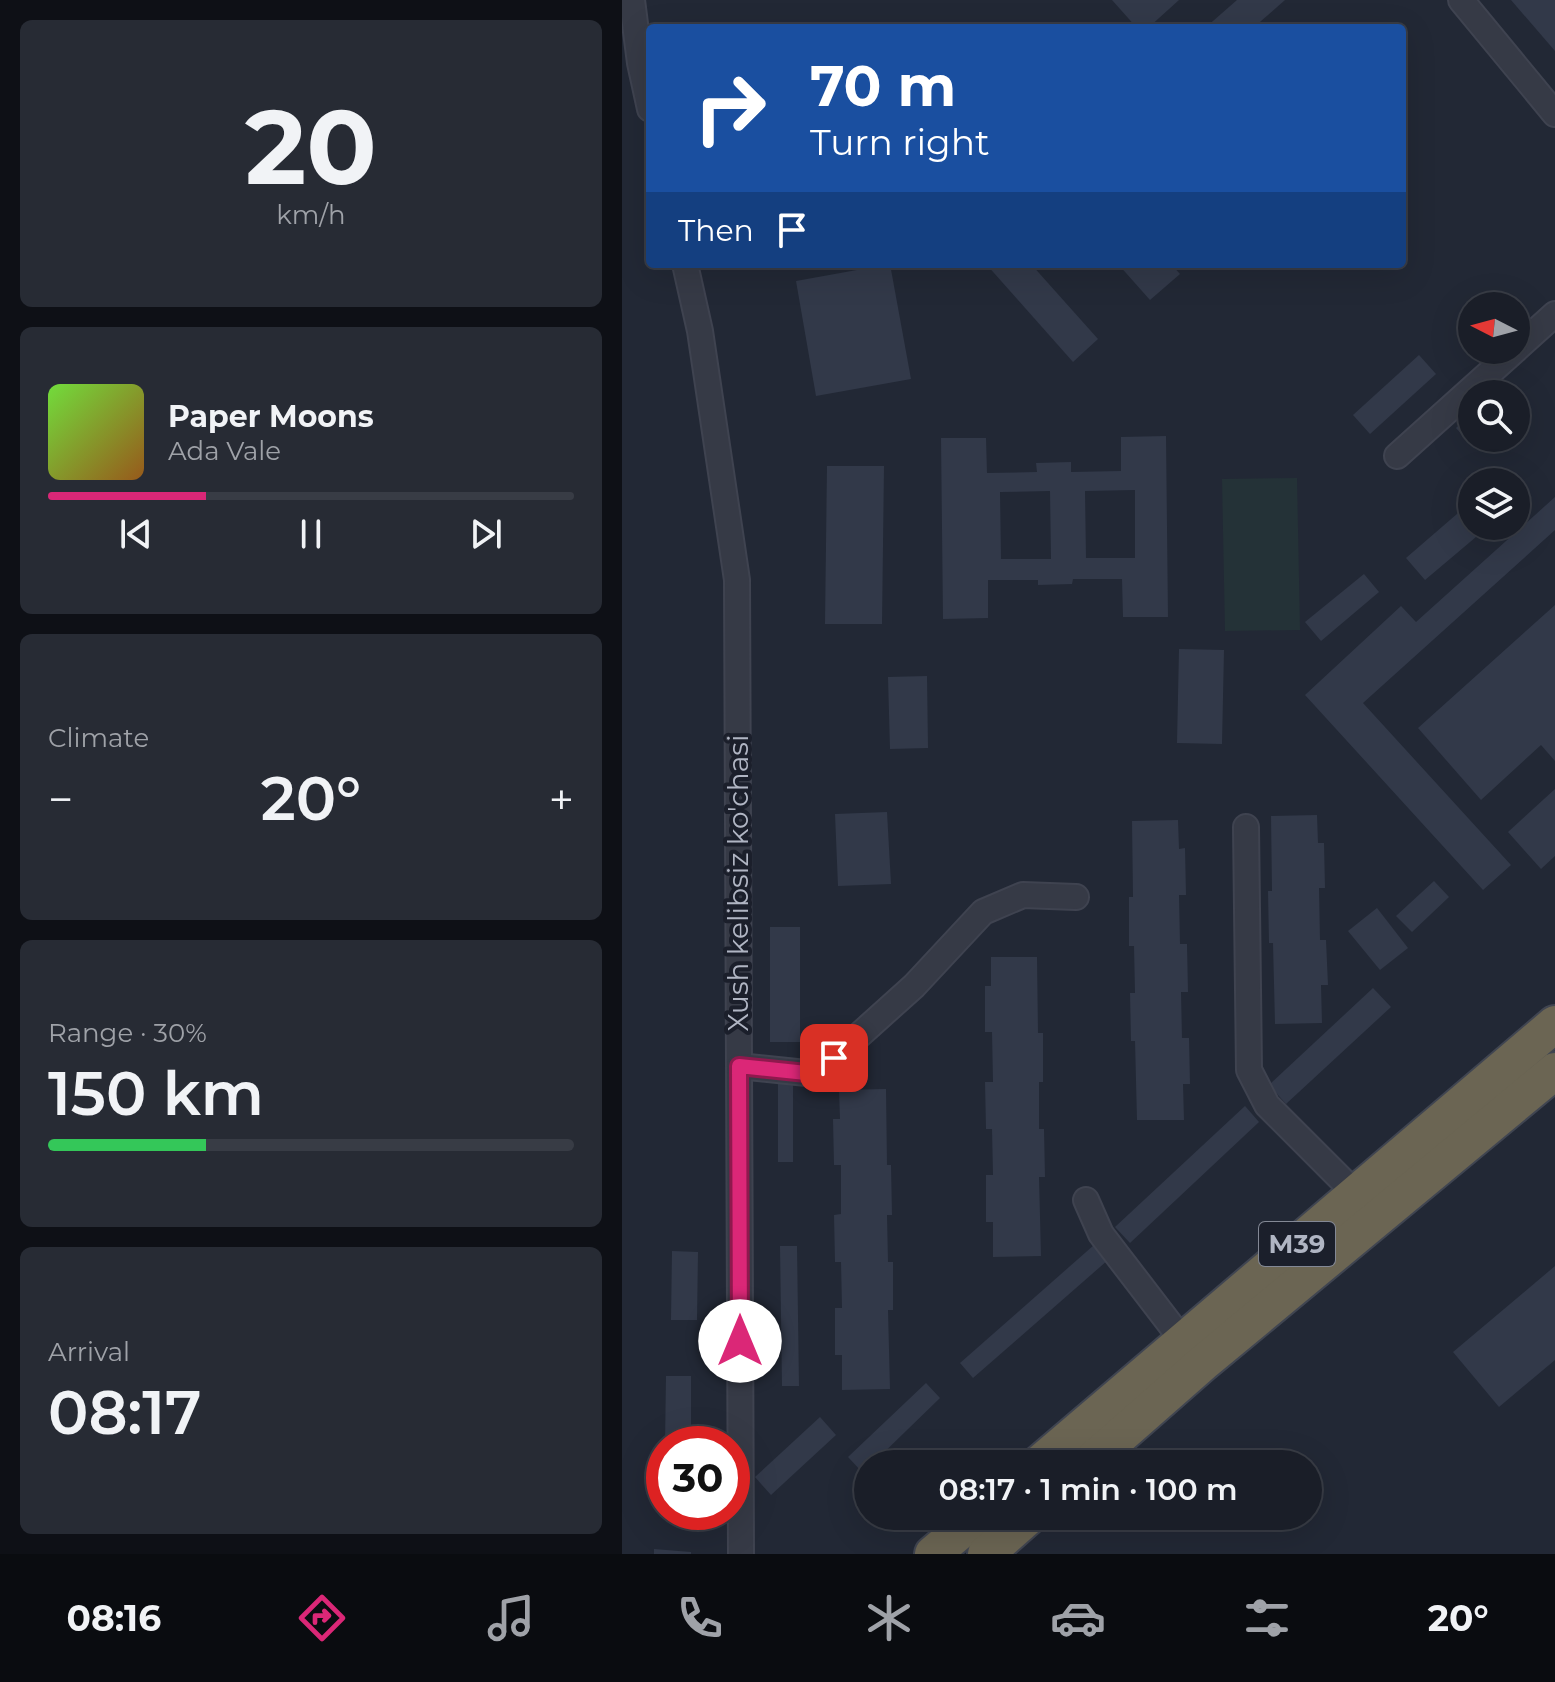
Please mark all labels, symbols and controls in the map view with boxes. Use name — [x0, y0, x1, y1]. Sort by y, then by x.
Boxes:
text: 70 m — [810, 52, 956, 120]
icon: right — [678, 56, 782, 160]
text: 20 — [245, 83, 377, 210]
text: Turn right — [810, 120, 990, 164]
text: km/h — [276, 199, 346, 231]
icon: arrive — [770, 208, 814, 252]
text: Then — [678, 212, 754, 249]
north arrow — [1458, 292, 1530, 364]
map controls — [1458, 292, 1530, 540]
button: search — [1458, 380, 1530, 452]
text: Paper Moons — [168, 398, 374, 435]
text: Ada Vale — [168, 435, 281, 467]
button: layers — [1458, 468, 1530, 540]
icon: previous — [114, 512, 158, 556]
icon: pause — [289, 512, 333, 556]
icon: next — [464, 512, 508, 556]
text: Climate — [48, 722, 149, 754]
street label: Xush kelibsiz ko'chasi — [721, 734, 755, 1032]
text: 20° — [261, 762, 361, 835]
text: − — [48, 772, 73, 826]
text: + — [549, 772, 574, 826]
text: Range · 30% — [48, 1017, 207, 1049]
pin — [800, 1024, 868, 1092]
icon: arrive — [812, 1036, 856, 1080]
text: 150 km — [48, 1057, 264, 1130]
road number: M39 — [1259, 1222, 1335, 1266]
position arrow — [698, 1299, 782, 1383]
text: Arrival — [48, 1336, 130, 1368]
text: 08:17 — [48, 1376, 201, 1449]
speed limit sign: 30 — [646, 1426, 750, 1530]
text: 08:17 · 1 min · 100 m — [938, 1471, 1238, 1508]
icon: directions — [294, 1590, 350, 1646]
icon: music — [483, 1590, 539, 1646]
icon: phone — [672, 1590, 728, 1646]
icon: climate — [861, 1590, 917, 1646]
icon: car — [1050, 1590, 1106, 1646]
icon: filters — [1239, 1590, 1295, 1646]
text: 08:16 — [66, 1596, 161, 1640]
text: 20° — [1428, 1596, 1488, 1640]

